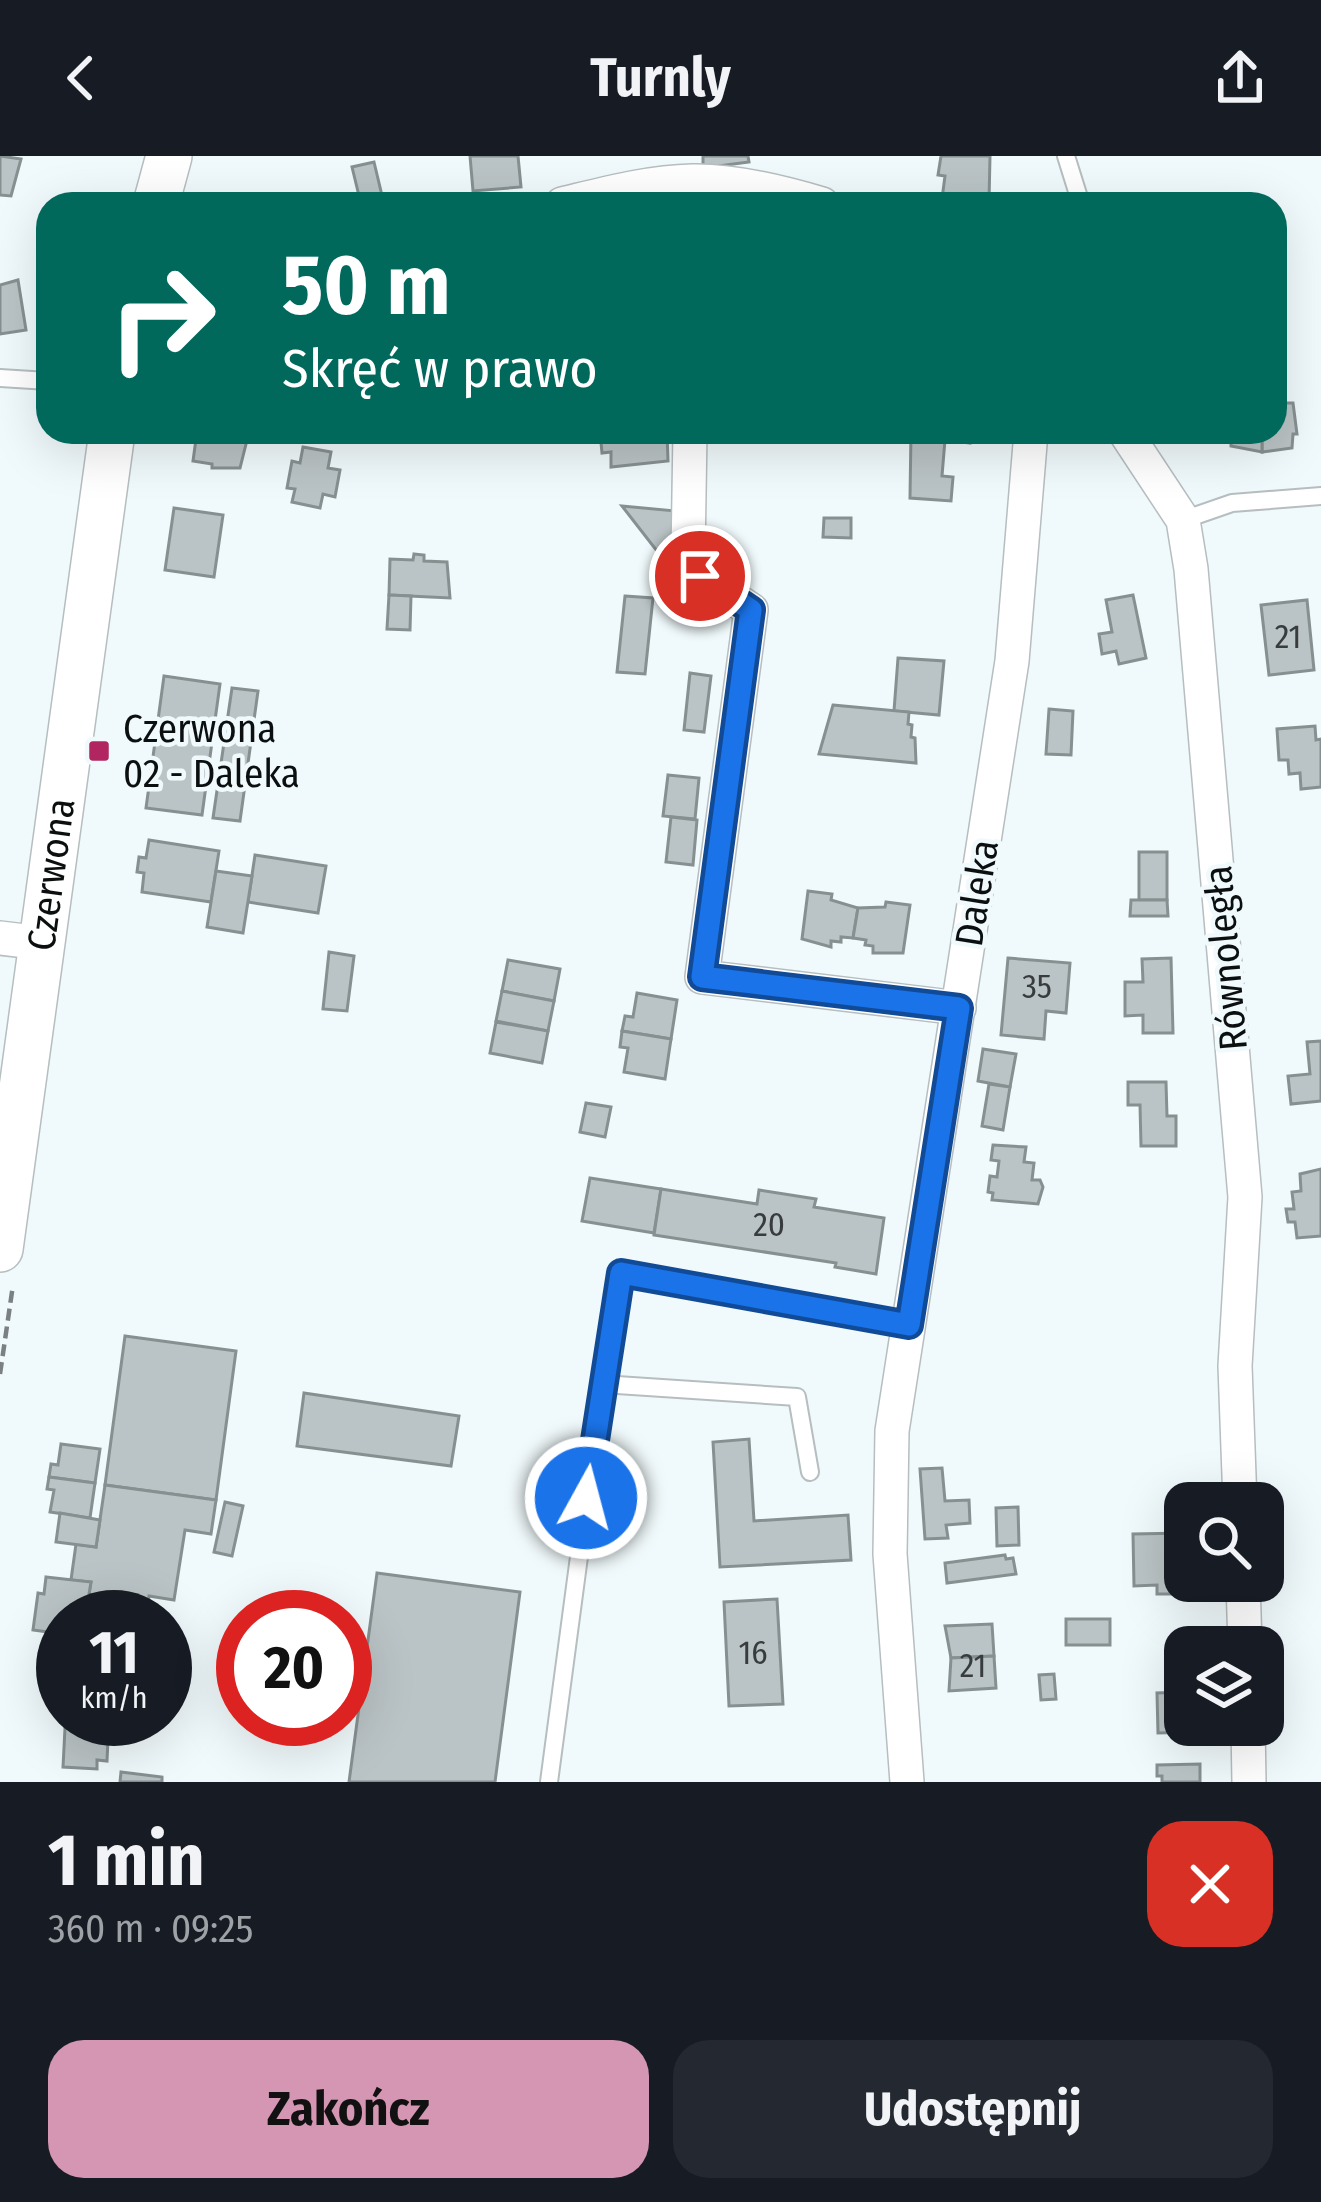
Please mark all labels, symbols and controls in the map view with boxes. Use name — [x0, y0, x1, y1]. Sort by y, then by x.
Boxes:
icon: back — [48, 45, 114, 111]
icon: share — [1207, 45, 1273, 111]
text: Turnly — [590, 46, 731, 110]
text: 50 m — [282, 235, 451, 336]
icon: right — [84, 240, 240, 396]
text: Skręć w prawo — [282, 337, 598, 401]
pin — [649, 525, 751, 627]
icon: arrive — [667, 543, 733, 609]
house number: 21 — [1275, 617, 1301, 657]
place label: Czerwona 02 - Daleka — [123, 706, 300, 797]
marker: Czerwona 02 - Daleka — [86, 738, 112, 764]
street label: Czerwona — [18, 795, 85, 954]
street label: Daleka — [946, 837, 1008, 949]
street label: Równoległa — [1195, 864, 1257, 1052]
house number: 35 — [1022, 967, 1052, 1007]
house number: 20 — [753, 1205, 785, 1245]
position arrow — [523, 1435, 649, 1561]
map controls — [1164, 1482, 1284, 1746]
button: search — [1164, 1482, 1284, 1602]
speed limit sign: 20 — [216, 1590, 372, 1746]
text: 11 — [89, 1617, 139, 1689]
button: layers — [1164, 1626, 1284, 1746]
house number: 16 — [738, 1633, 768, 1673]
house number: 21 — [960, 1646, 986, 1686]
text: km/h — [81, 1680, 147, 1716]
text: 1 min — [48, 1818, 205, 1904]
button: close — [1147, 1821, 1273, 1947]
text: 360 m · 09:25 — [48, 1906, 253, 1952]
button: Zakończ — [48, 2040, 649, 2178]
button: Udostępnij — [673, 2040, 1273, 2178]

